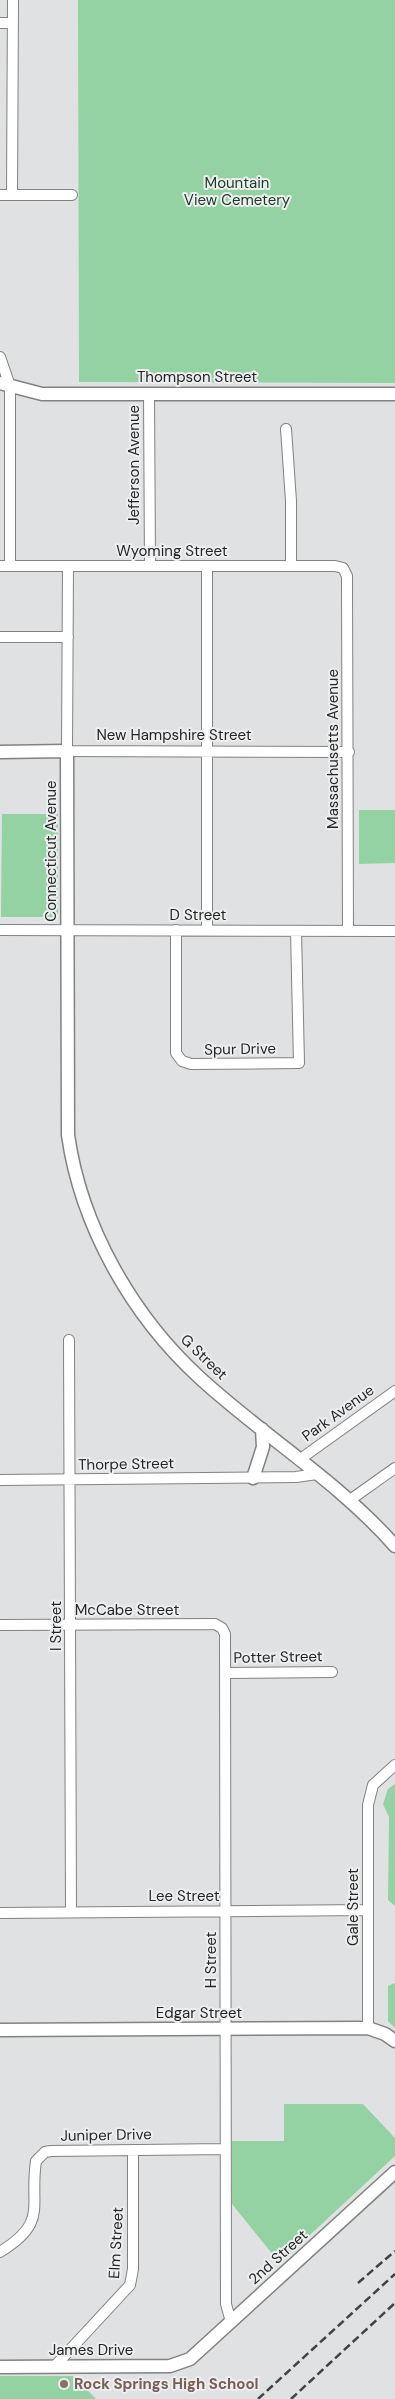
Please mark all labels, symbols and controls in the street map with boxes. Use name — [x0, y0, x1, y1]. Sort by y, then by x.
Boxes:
park label: Mountain View Cemetery — [184, 173, 291, 210]
street label: Thompson Street — [137, 367, 257, 387]
street label: Jefferson Avenue — [124, 405, 144, 525]
street label: Wyoming Street — [116, 541, 228, 561]
street label: Massachusetts Avenue — [323, 669, 343, 829]
street label: New Hampshire Street — [96, 725, 252, 745]
street label: Connecticut Avenue — [41, 780, 61, 922]
street label: D Street — [170, 905, 227, 925]
street label: Spur Drive — [204, 1038, 276, 1060]
street label: G Street — [176, 1330, 232, 1384]
street label: Park Avenue — [298, 1380, 378, 1446]
street label: Thorpe Street — [78, 1453, 174, 1475]
street label: McCabe Street — [75, 1600, 179, 1620]
street label: I Street — [46, 1601, 66, 1651]
street label: Potter Street — [233, 1646, 323, 1668]
street label: Gale Street — [343, 1868, 363, 1946]
street label: Lee Street — [148, 1886, 220, 1906]
street label: H Street — [201, 1932, 221, 1988]
street label: Edgar Street — [156, 2003, 242, 2023]
street label: Juniper Drive — [60, 2124, 152, 2146]
street label: Elm Street — [104, 2207, 128, 2279]
street label: 2nd Street — [244, 2225, 312, 2289]
street label: James Drive — [49, 2340, 133, 2360]
place label: Rock Springs High School — [74, 2374, 259, 2394]
marker: Rock Springs High School — [58, 2378, 70, 2390]

